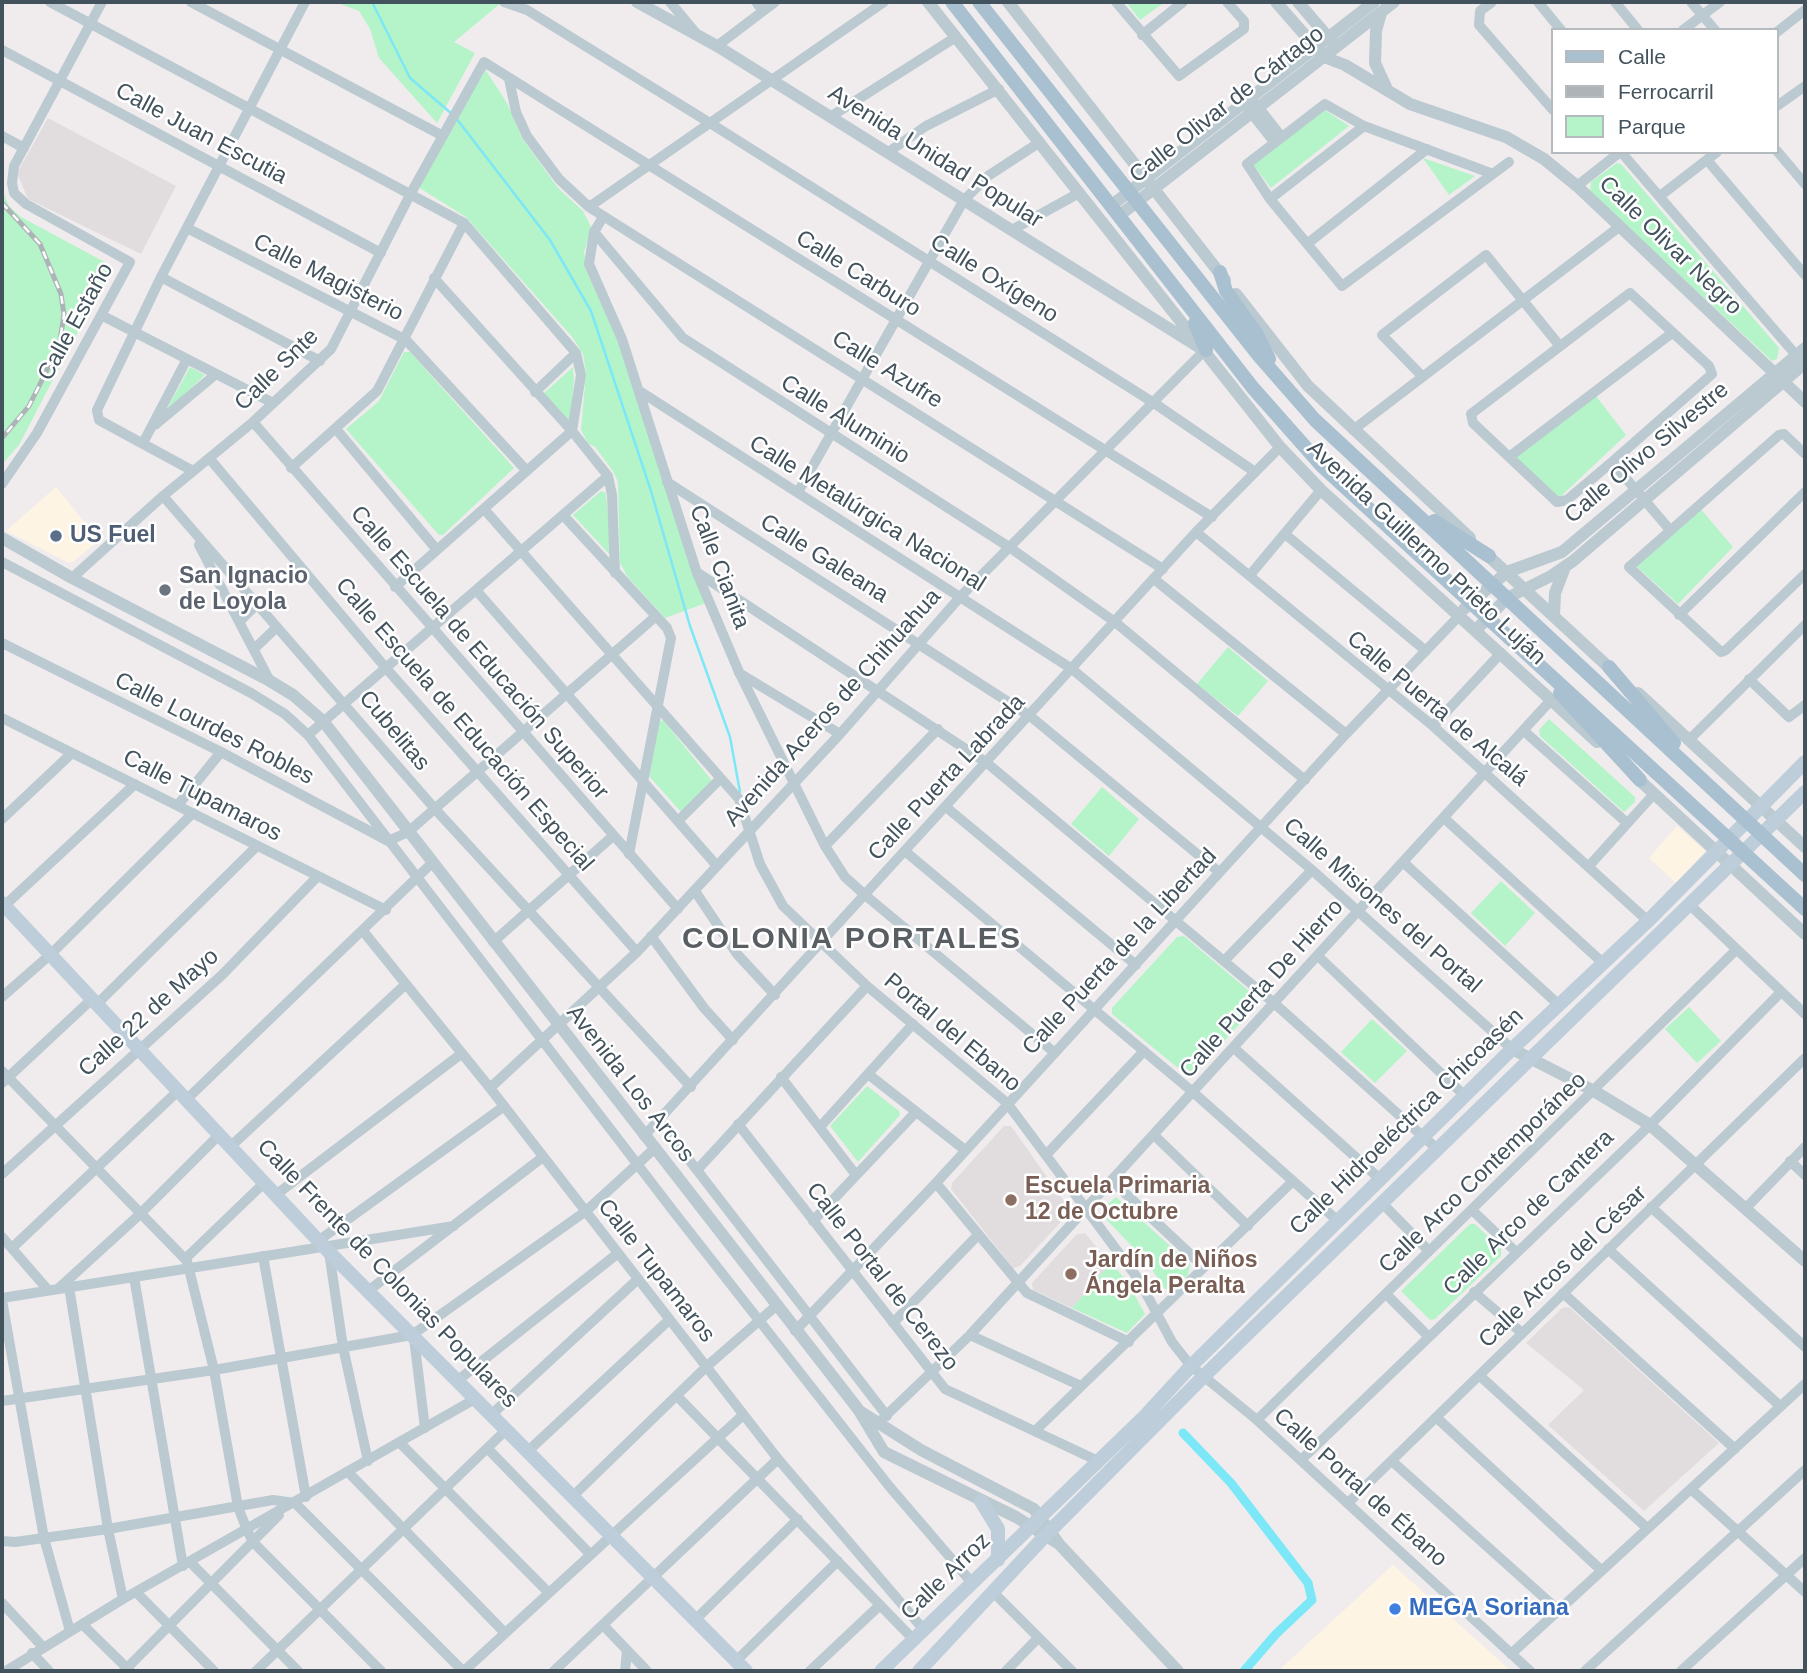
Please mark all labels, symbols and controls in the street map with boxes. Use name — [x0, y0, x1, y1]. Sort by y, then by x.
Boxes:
street label: Calle Olivar de Cártago — [1124, 21, 1330, 189]
legend — [1552, 28, 1779, 154]
text: Calle — [1618, 45, 1666, 68]
street label: Calle Juan Escutia — [110, 77, 292, 191]
street label: Avenida Unidad Popular — [823, 80, 1047, 234]
text: Ferrocarril — [1618, 80, 1714, 103]
text: Parque — [1618, 115, 1686, 138]
street label: Calle Olivar Negro — [1593, 171, 1747, 321]
street label: Calle Carburo — [791, 225, 925, 323]
street label: Calle Magisterio — [248, 228, 408, 328]
street label: Calle Oxígeno — [925, 229, 1063, 329]
street label: Calle Estaño — [32, 258, 120, 386]
street label: Calle Snte — [229, 323, 325, 417]
street label: Calle Azufre — [827, 325, 947, 415]
street label: Calle Aluminio — [775, 369, 915, 471]
street label: Calle Olivo Silvestre — [1559, 376, 1735, 530]
street label: Calle Metalúrgica Nacional — [744, 430, 990, 598]
street label: Avenida Guillermo Prieto Luján — [1301, 435, 1551, 671]
street label: Calle Escuela de Educación Superior — [344, 501, 614, 805]
street label: Calle Cianita — [683, 501, 755, 633]
street label: Calle Galeana — [755, 509, 893, 609]
place label: US Fuel — [70, 522, 156, 550]
marker: US Fuel — [48, 528, 64, 544]
place label: San Ignacio de Loyola — [179, 563, 308, 617]
street label: Calle Escuela de Educación Especial — [329, 573, 599, 877]
marker: San Ignacio de Loyola — [157, 582, 173, 598]
street label: Avenida Aceros de Chihuahua — [719, 583, 947, 833]
street label: Calle Puerta de Alcalá — [1341, 625, 1533, 793]
street label: Calle Lourdes Robles — [110, 667, 318, 791]
street label: Cubelitas — [353, 685, 435, 777]
street label: Calle Puerta Labrada — [863, 689, 1031, 867]
street label: Calle Tupamaros — [118, 744, 286, 848]
street label: Calle Misiones del Portal — [1277, 813, 1487, 999]
street label: Calle Puerta de la Libertad — [1017, 843, 1223, 1061]
street label: Calle Puerta De Hierro — [1174, 894, 1350, 1084]
district label: COLONIA PORTALES — [684, 922, 1020, 958]
street label: Calle 22 de Mayo — [73, 943, 225, 1083]
street label: Portal del Ebano — [878, 968, 1026, 1098]
street label: Avenida Los Arcos — [560, 1000, 700, 1168]
street label: Calle Hidroeléctrica Chicoasén — [1284, 1003, 1530, 1241]
street label: Calle Arco Contemporáneo — [1374, 1067, 1592, 1279]
street label: Calle Arco de Cantera — [1438, 1124, 1620, 1302]
street label: Calle Frente de Colonias Populares — [251, 1134, 523, 1414]
place label: Escuela Primaria 12 de Octubre — [1025, 1173, 1210, 1227]
street label: Calle Portal de Cerezo — [800, 1177, 964, 1377]
street label: Calle Arcos del César — [1473, 1180, 1653, 1354]
marker: Escuela Primaria 12 de Octubre — [1003, 1192, 1019, 1208]
street label: Calle Tupamaros — [591, 1194, 721, 1348]
place label: Jardín de Niños Ángela Peralta — [1085, 1247, 1258, 1301]
marker: Jardín de Niños Ángela Peralta — [1063, 1266, 1079, 1282]
street label: Calle Portal de Ébano — [1268, 1403, 1452, 1573]
street label: Calle Arroz — [896, 1528, 996, 1626]
place label: MEGA Soriana — [1409, 1595, 1569, 1623]
marker: MEGA Soriana — [1387, 1601, 1403, 1617]

